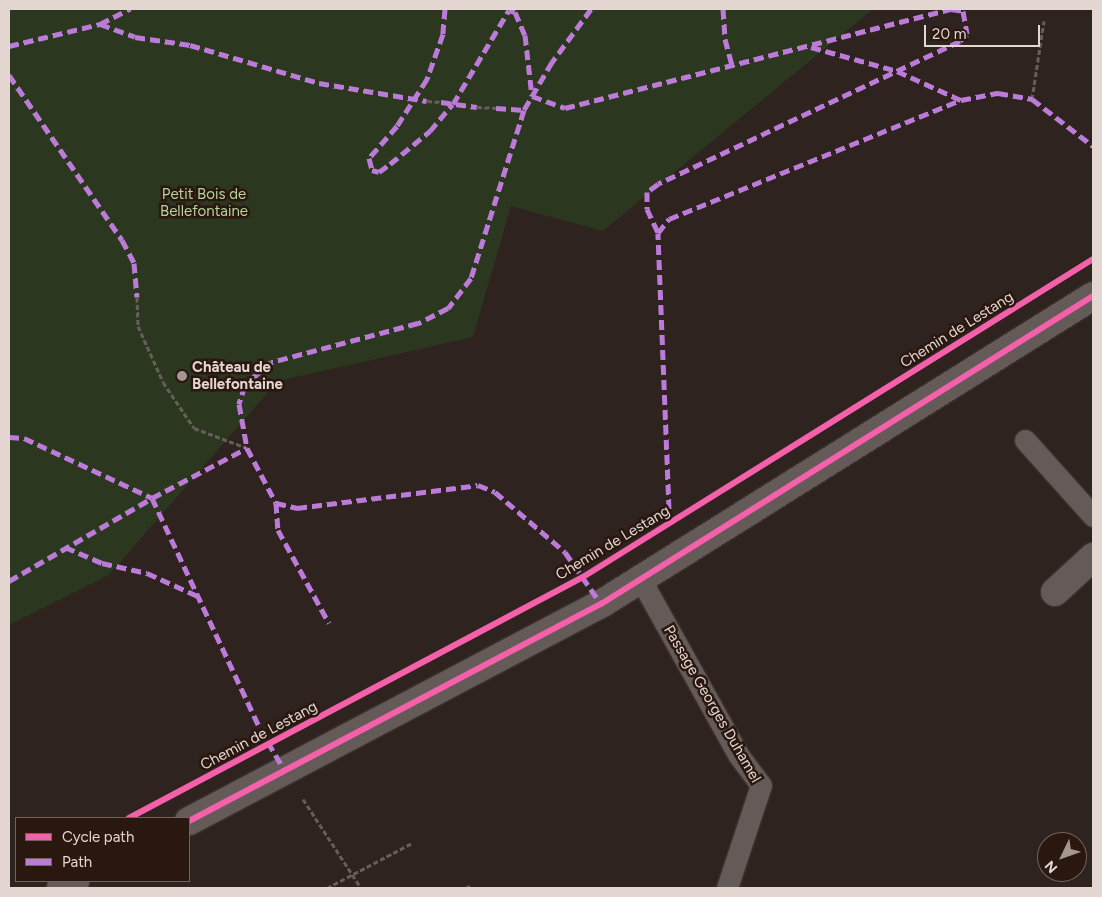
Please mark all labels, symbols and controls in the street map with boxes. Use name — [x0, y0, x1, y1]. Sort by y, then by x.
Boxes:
scale bar — [927, 15, 1043, 47]
text: 20 m — [932, 25, 966, 43]
park label: Petit Bois de Bellefontaine — [160, 185, 248, 220]
street label: Chemin de Lestang — [897, 288, 1017, 372]
place label: Château de Bellefontaine — [192, 358, 283, 393]
marker: Château de Bellefontaine — [176, 370, 188, 382]
street label: Chemin de Lestang — [553, 502, 673, 584]
street label: Passage Georges Duhamel — [660, 622, 764, 786]
street label: Chemin de Lestang — [197, 698, 321, 774]
legend — [15, 817, 190, 882]
text: Cycle path — [62, 828, 134, 846]
north arrow — [1037, 832, 1087, 882]
text: Path — [62, 853, 92, 871]
text: N — [1041, 857, 1061, 876]

